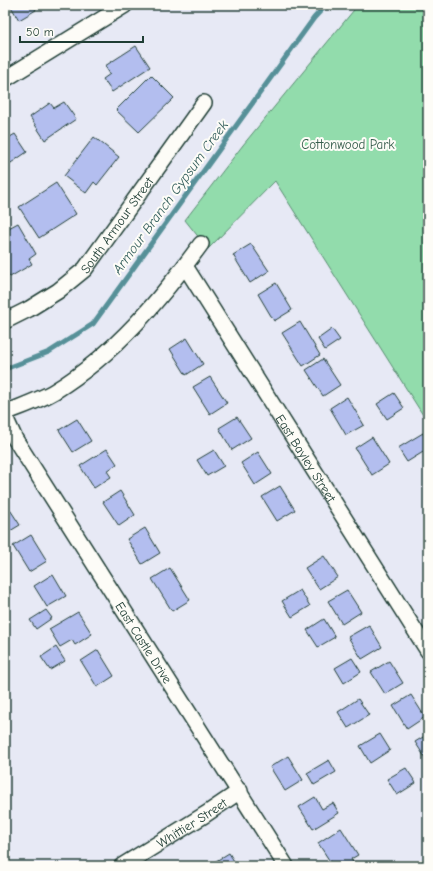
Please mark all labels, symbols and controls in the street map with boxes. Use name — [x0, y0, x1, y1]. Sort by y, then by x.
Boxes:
scale bar — [20, 18, 143, 44]
text: 50 m — [26, 25, 54, 39]
water label: Armour Branch Gypsum Creek — [108, 117, 232, 278]
park label: Cottonwood Park — [301, 137, 395, 152]
street label: South Armour Street — [77, 173, 157, 276]
street label: East Bayley Street — [273, 412, 340, 506]
street label: East Castle Drive — [112, 599, 175, 687]
street label: Whittier Street — [154, 794, 231, 851]

